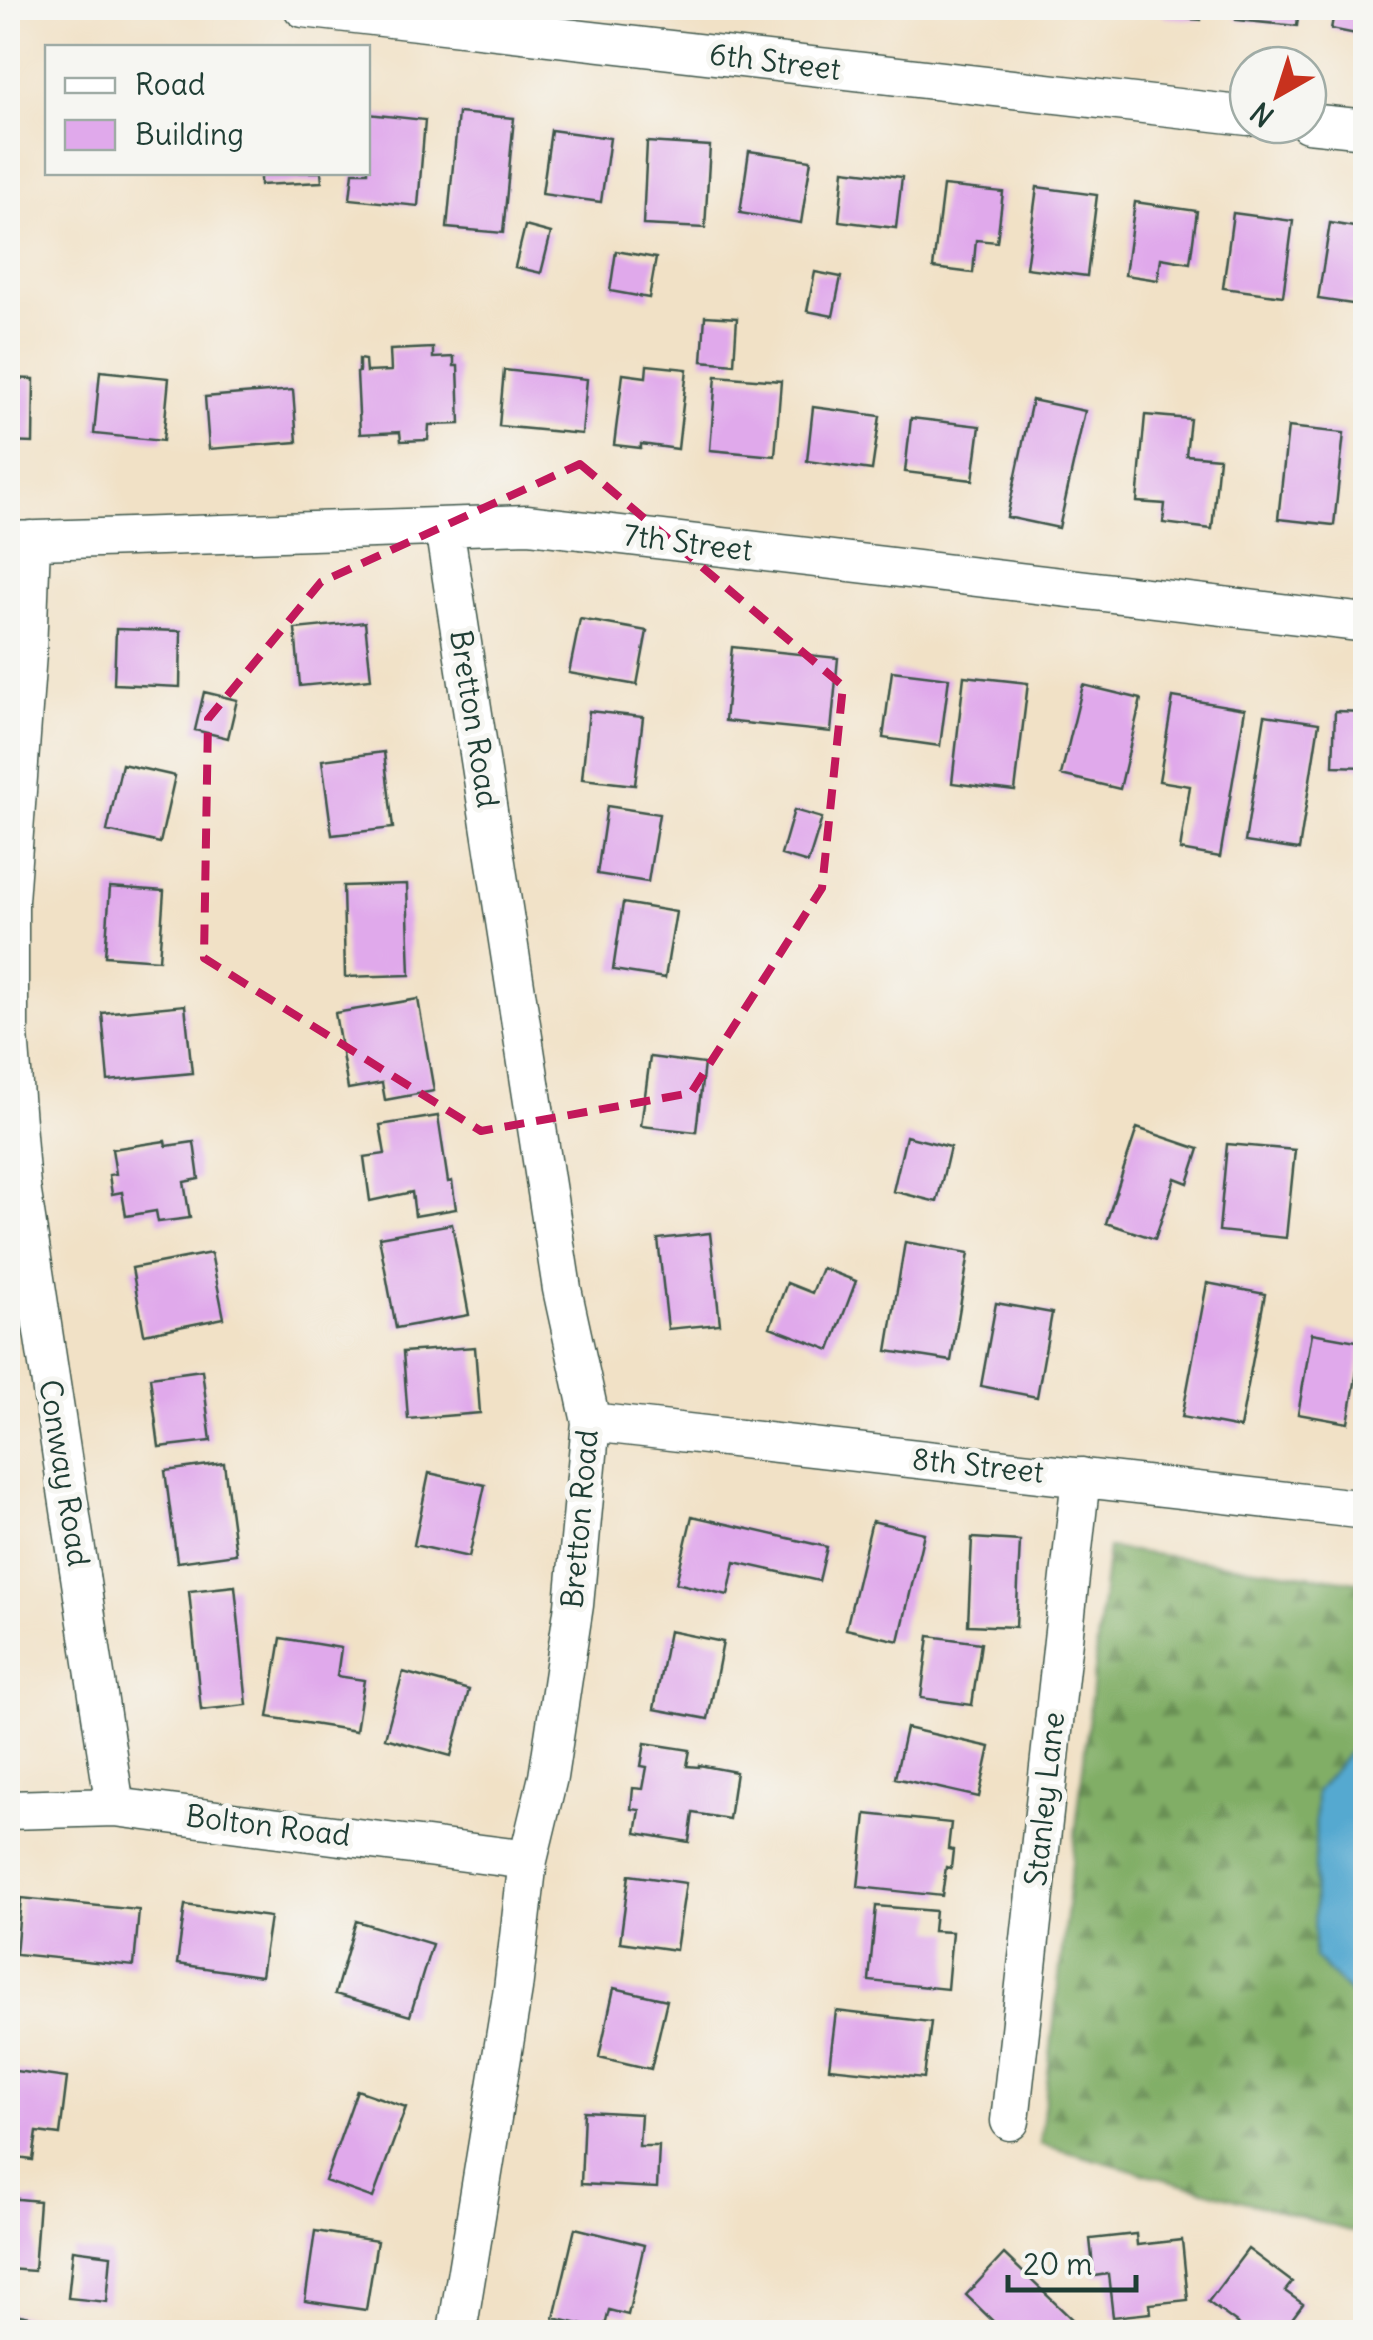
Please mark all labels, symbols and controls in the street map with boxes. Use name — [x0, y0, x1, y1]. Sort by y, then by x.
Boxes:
street label: 6th Street — [707, 34, 843, 88]
legend — [45, 45, 370, 175]
north arrow — [1228, 45, 1328, 145]
text: Road — [135, 65, 205, 103]
text: N — [1243, 94, 1281, 135]
text: Building — [135, 115, 244, 153]
street label: 7th Street — [622, 515, 755, 569]
street label: Bretton Road — [442, 627, 508, 810]
street label: Conway Road — [31, 1377, 99, 1569]
street label: Bretton Road — [552, 1428, 606, 1610]
street label: 8th Street — [911, 1439, 1046, 1491]
street label: Stanley Lane — [1016, 1710, 1072, 1888]
street label: Bolton Road — [184, 1796, 352, 1854]
scale bar — [1008, 2230, 1136, 2292]
text: 20 m — [1023, 2245, 1093, 2283]

